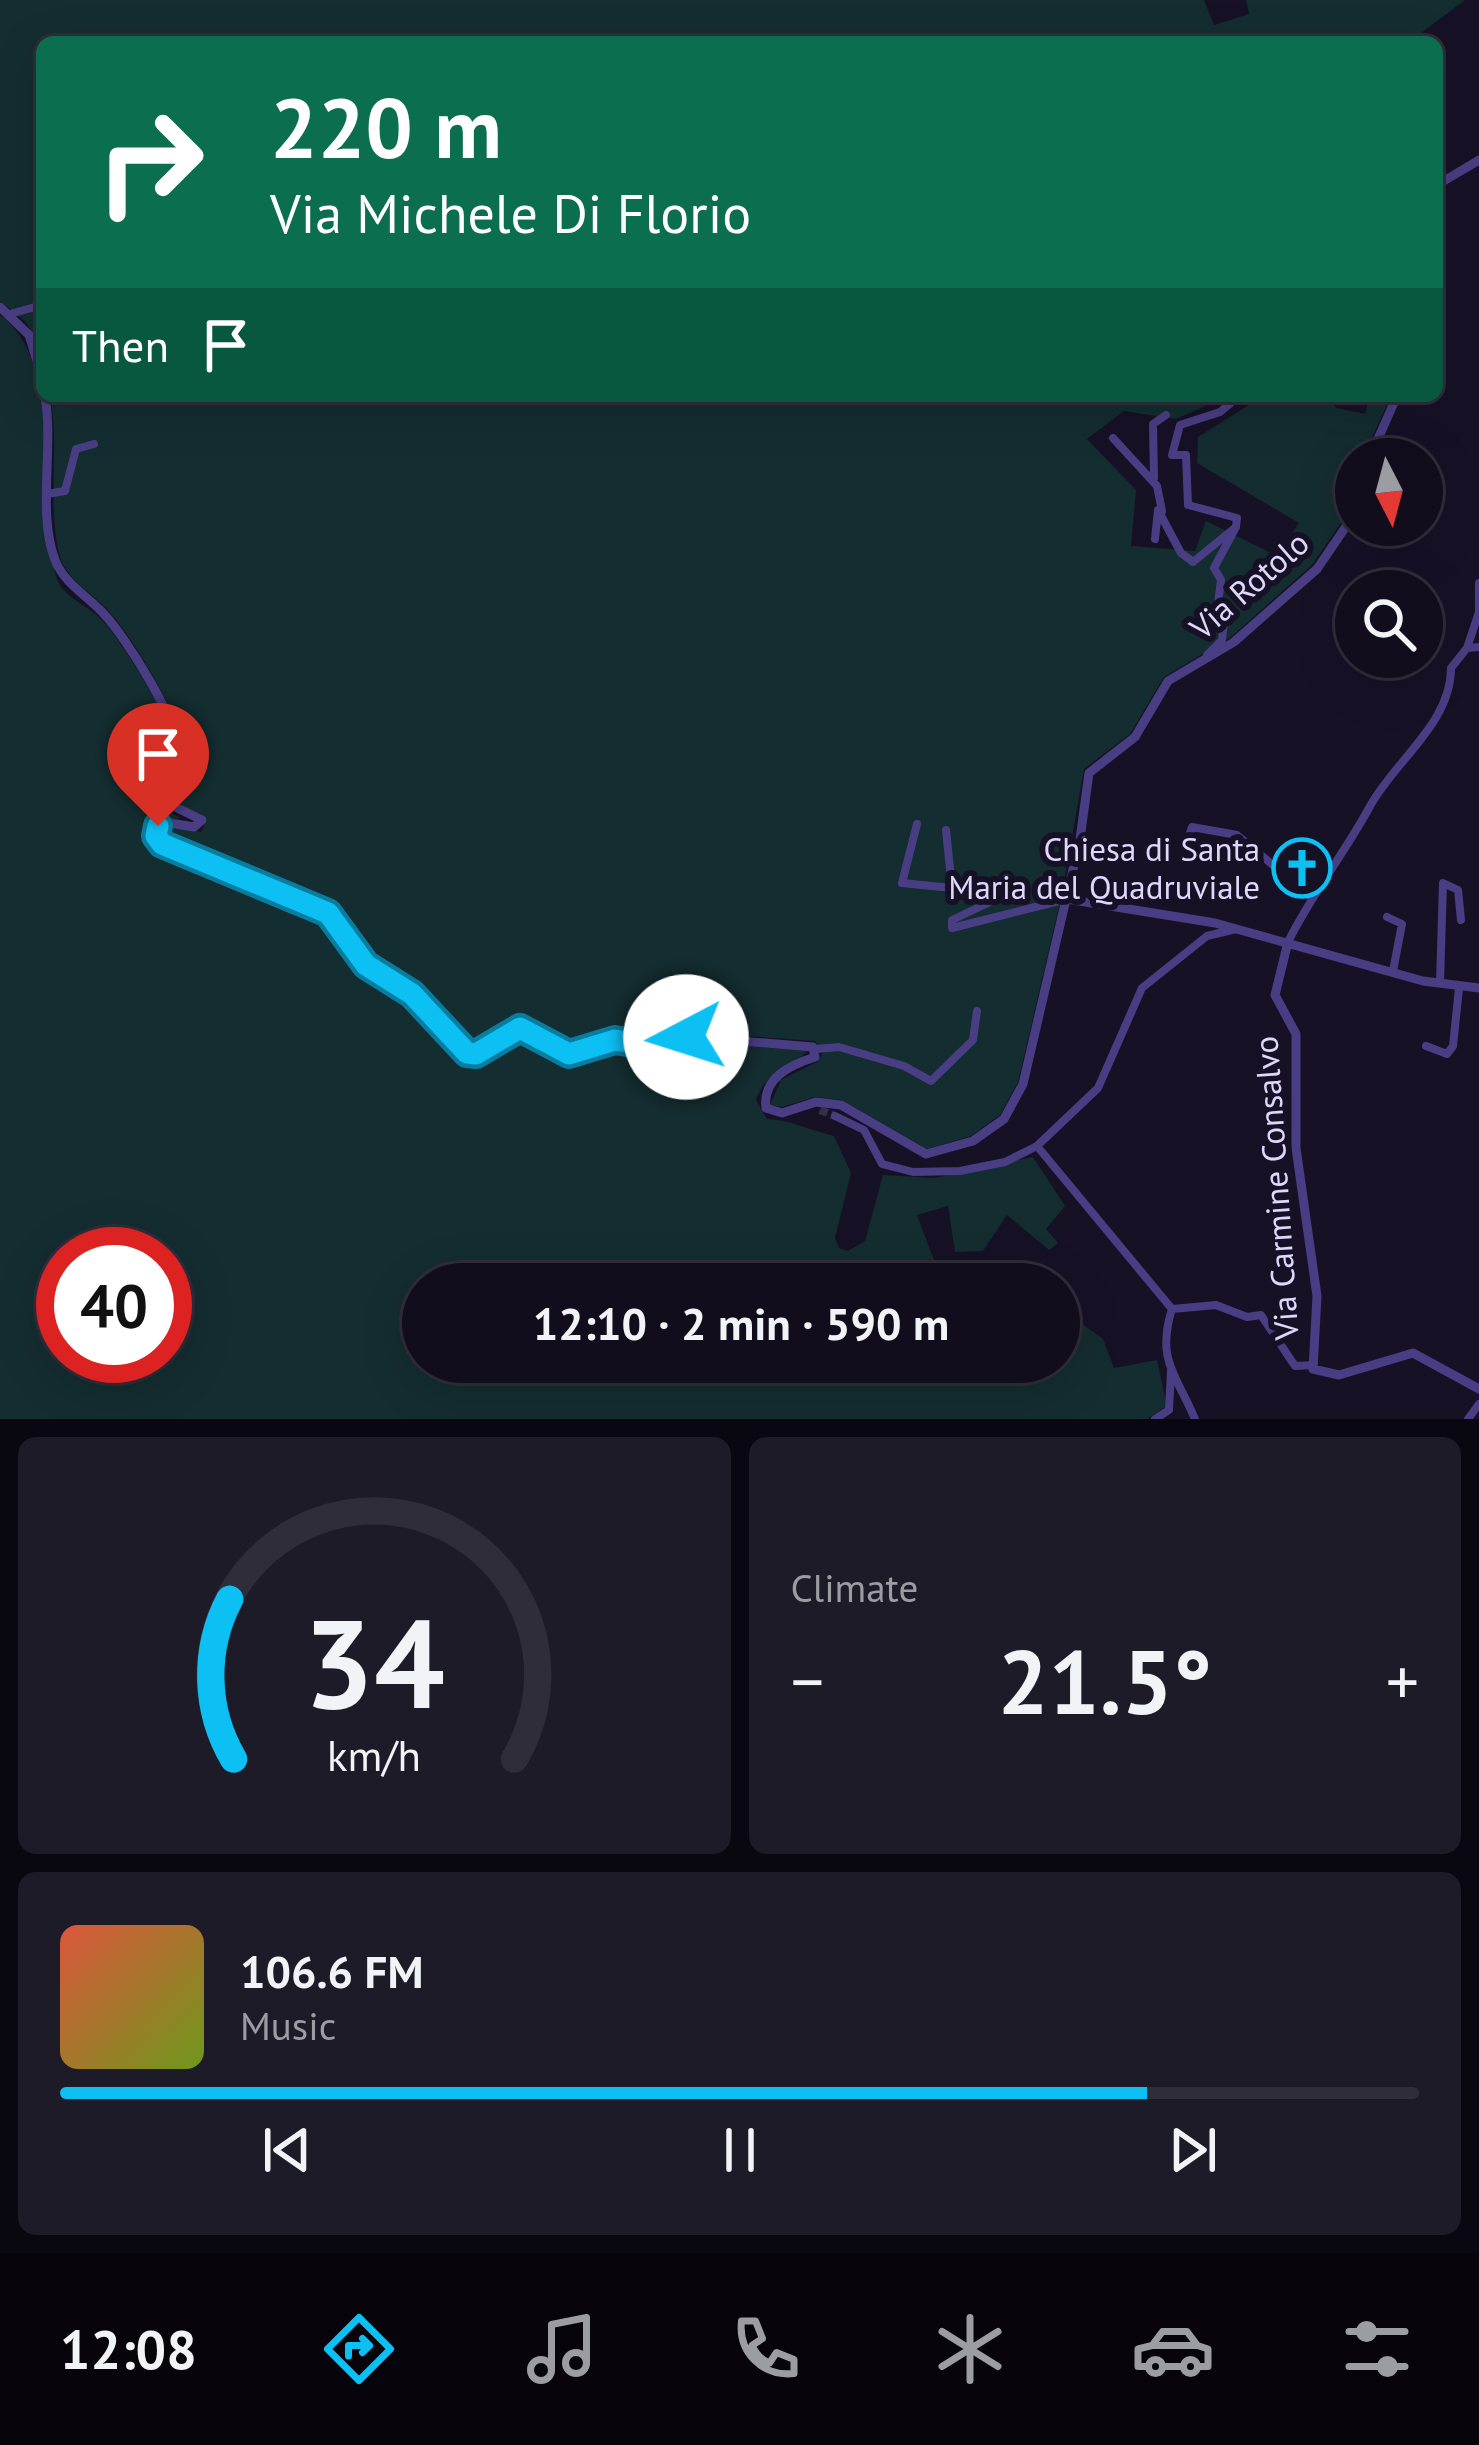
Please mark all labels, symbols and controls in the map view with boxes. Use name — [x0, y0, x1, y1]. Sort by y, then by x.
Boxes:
text: 220 m — [270, 72, 502, 181]
icon: right — [72, 84, 228, 240]
text: Via Michele Di Florio — [270, 178, 751, 248]
icon: arrive — [193, 312, 259, 378]
text: Then — [72, 316, 169, 374]
north arrow — [1335, 438, 1443, 546]
map controls — [1335, 438, 1443, 678]
street label: Via Rotolo — [1179, 521, 1317, 649]
button: search — [1335, 570, 1443, 678]
pin — [107, 703, 209, 826]
icon: arrive — [125, 721, 191, 787]
place label: Chiesa di Santa Maria del Quadruviale — [948, 827, 1260, 908]
church icon: Chiesa di Santa Maria del Quadruviale — [1271, 837, 1333, 899]
position arrow — [623, 974, 749, 1100]
street label: Via Carmine Consalvo — [1243, 1035, 1308, 1342]
speed limit sign: 40 — [36, 1227, 192, 1383]
text: 12:10 · 2 min · 590 m — [533, 1294, 949, 1352]
text: Climate — [791, 1562, 918, 1613]
text: 34 — [303, 1581, 445, 1742]
text: 21.5° — [997, 1622, 1212, 1739]
text: − — [791, 1638, 824, 1723]
text: + — [1386, 1638, 1419, 1723]
text: km/h — [327, 1726, 421, 1782]
text: 106.6 FM — [240, 1942, 423, 2000]
text: Music — [240, 2000, 336, 2051]
icon: previous — [254, 2117, 320, 2183]
icon: pause — [707, 2117, 773, 2183]
icon: next — [1160, 2117, 1226, 2183]
icon: directions — [317, 2307, 401, 2391]
icon: music — [520, 2307, 604, 2391]
icon: phone — [724, 2307, 808, 2391]
icon: climate — [928, 2307, 1012, 2391]
icon: car — [1131, 2307, 1215, 2391]
icon: filters — [1335, 2307, 1419, 2391]
text: 12:08 — [60, 2314, 197, 2384]

